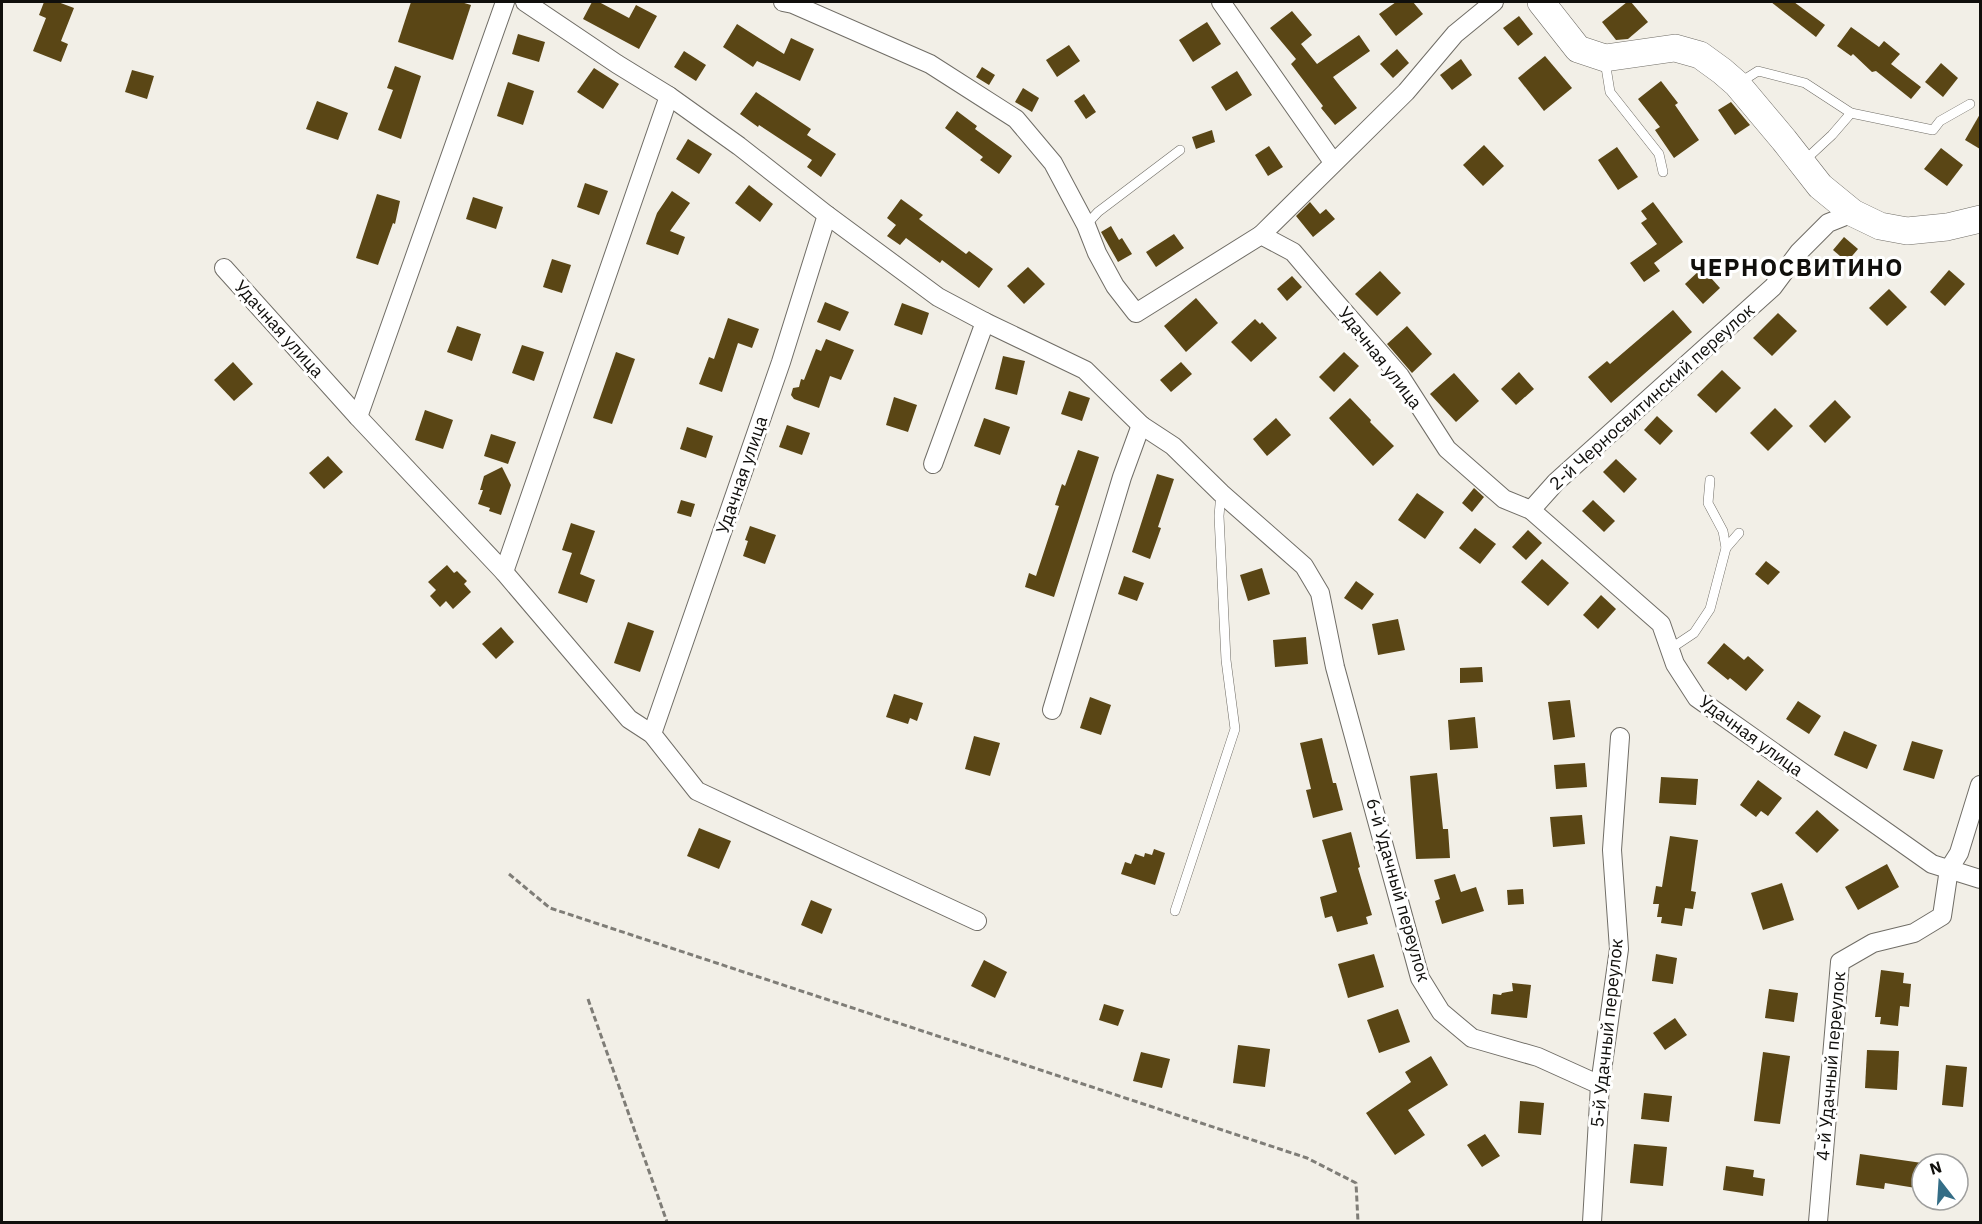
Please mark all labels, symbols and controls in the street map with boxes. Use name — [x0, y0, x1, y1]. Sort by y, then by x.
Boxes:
district label: ЧЕРНОСВИТИНО — [1690, 251, 1904, 283]
street label: Удачная улица — [230, 275, 329, 382]
street label: 2-й Черносвитинский переулок — [1544, 298, 1759, 495]
street label: Удачная улица — [1333, 302, 1428, 414]
street label: Удачная улица — [711, 412, 773, 537]
street label: Удачная улица — [1695, 690, 1808, 781]
street label: 6-й Удачный переулок — [1361, 795, 1436, 984]
street label: 5-й Удачный переулок — [1585, 937, 1628, 1129]
street label: 4-й Удачный переулок — [1811, 970, 1850, 1162]
north arrow — [1910, 1152, 1970, 1212]
text: N — [1927, 1156, 1944, 1179]

